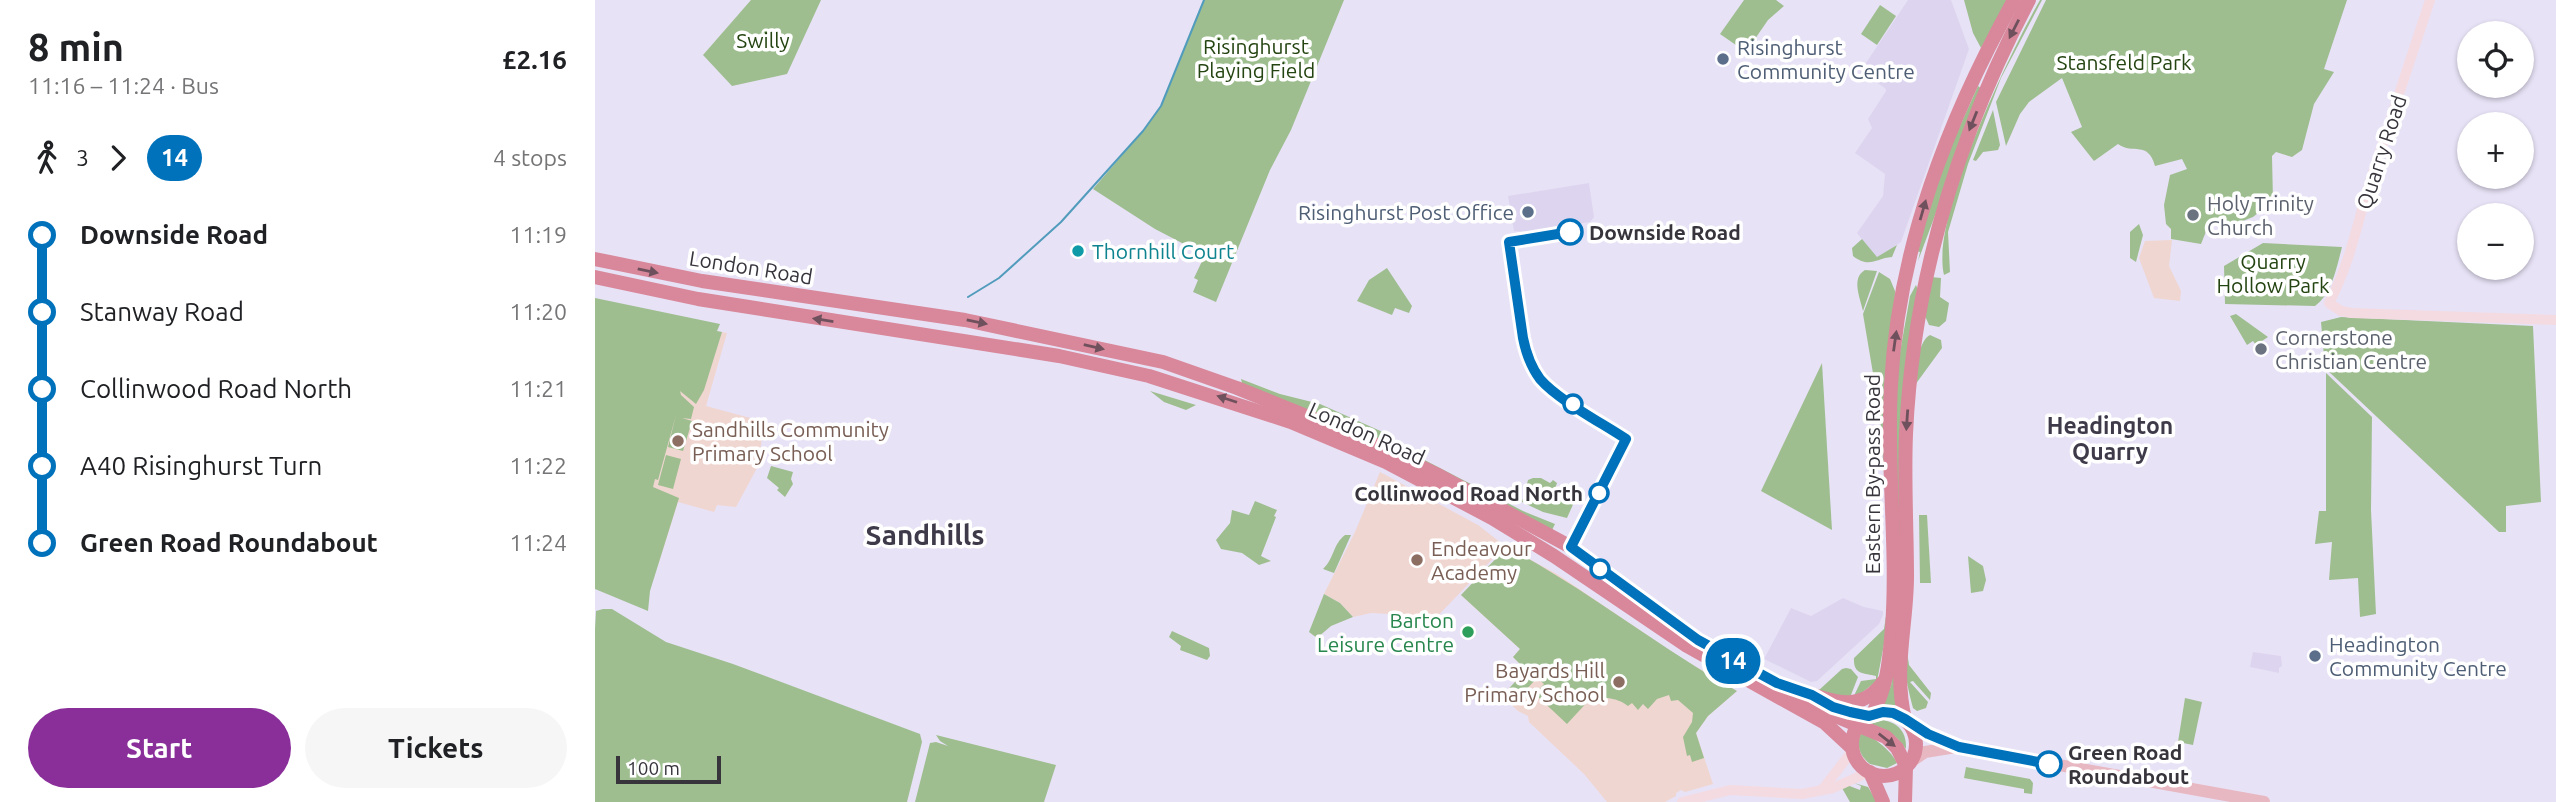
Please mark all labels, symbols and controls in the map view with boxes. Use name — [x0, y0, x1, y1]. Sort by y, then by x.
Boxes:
one-way arrow — [2008, 19, 2020, 39]
map controls — [2457, 21, 2534, 280]
button: locate — [2457, 21, 2534, 98]
text: 8 min — [28, 26, 124, 68]
park label: Swilly — [736, 28, 790, 52]
park label: Risinghurst Playing Field — [1197, 34, 1315, 82]
place label: Risinghurst Community Centre — [1737, 35, 1915, 83]
text: £2.16 — [502, 45, 567, 74]
park label: Stansfeld Park — [2056, 50, 2192, 74]
marker: Risinghurst Community Centre — [1715, 51, 1731, 67]
text: 11:16 – 11:24 · Bus — [28, 73, 219, 98]
street label: Quarry Road — [2351, 92, 2411, 212]
one-way arrow — [1967, 110, 1978, 131]
button: + — [2457, 112, 2534, 189]
icon: walk — [28, 139, 66, 177]
icon: forward — [99, 139, 137, 177]
text: 14 — [161, 144, 188, 171]
text: 3 — [76, 145, 89, 170]
text: 4 stops — [493, 145, 567, 170]
place label: Holy Trinity Church — [2207, 191, 2314, 239]
one-way arrow — [1918, 199, 1929, 221]
place label: Risinghurst Post Office — [1298, 200, 1514, 224]
button: − — [2457, 203, 2534, 280]
marker: Risinghurst Post Office — [1520, 204, 1536, 220]
marker: Holy Trinity Church — [2185, 207, 2201, 223]
marker: Downside Road — [1557, 219, 1583, 245]
text: Downside Road — [80, 220, 268, 249]
place label: Downside Road — [1589, 220, 1741, 244]
text: 11:19 — [509, 222, 567, 247]
place label: Thornhill Court — [1092, 239, 1234, 263]
marker: Thornhill Court — [1070, 243, 1086, 259]
street label: London Road — [688, 245, 814, 289]
park label: Quarry Hollow Park — [2216, 249, 2330, 297]
one-way arrow — [637, 265, 659, 276]
text: Stanway Road — [80, 297, 244, 326]
text: 11:20 — [509, 299, 567, 324]
one-way arrow — [811, 314, 833, 325]
one-way arrow — [966, 317, 988, 328]
place label: Cornerstone Christian Centre — [2275, 325, 2427, 373]
one-way arrow — [1890, 330, 1901, 352]
marker: Cornerstone Christian Centre — [2253, 341, 2269, 357]
one-way arrow — [1083, 342, 1105, 353]
text: Collinwood Road North — [80, 374, 352, 403]
street label: Eastern By-pass Road — [1860, 374, 1884, 574]
text: 11:21 — [509, 376, 567, 401]
one-way arrow — [1216, 393, 1237, 404]
unlabelled marker — [1563, 394, 1583, 414]
street label: London Road — [1305, 397, 1429, 469]
one-way arrow — [1901, 409, 1912, 431]
district label: Headington Quarry — [2047, 413, 2173, 464]
place label: Sandhills Community Primary School — [692, 417, 889, 465]
marker: Sandhills Community Primary School — [670, 433, 686, 449]
text: A40 Risinghurst Turn — [80, 451, 322, 480]
text: 11:22 — [509, 453, 567, 478]
place label: Collinwood Road North — [1354, 481, 1583, 505]
marker: Collinwood Road North — [1589, 483, 1609, 503]
district label: Sandhills — [866, 519, 984, 550]
text: Green Road Roundabout — [80, 528, 378, 557]
text: 11:24 — [509, 530, 567, 555]
place label: Endeavour Academy — [1431, 536, 1532, 584]
marker: Endeavour Academy — [1409, 552, 1425, 568]
unlabelled marker — [1590, 559, 1610, 579]
place label: Barton Leisure Centre — [1317, 608, 1454, 656]
marker: Barton Leisure Centre — [1460, 624, 1476, 640]
place label: Headington Community Centre — [2329, 632, 2507, 680]
line badge: 14 — [1701, 638, 1765, 684]
text: 14 — [1719, 647, 1747, 674]
marker: Headington Community Centre — [2307, 648, 2323, 664]
place label: Bayards Hill Primary School — [1464, 658, 1605, 706]
marker: Bayards Hill Primary School — [1611, 674, 1627, 690]
button: Start — [28, 708, 291, 788]
button: Tickets — [305, 708, 567, 788]
one-way arrow — [1878, 733, 1896, 748]
place label: Green Road Roundabout — [2068, 740, 2189, 788]
marker: Green Road Roundabout — [2036, 751, 2062, 777]
scale bar — [616, 753, 721, 785]
text: 100 m — [627, 757, 680, 779]

